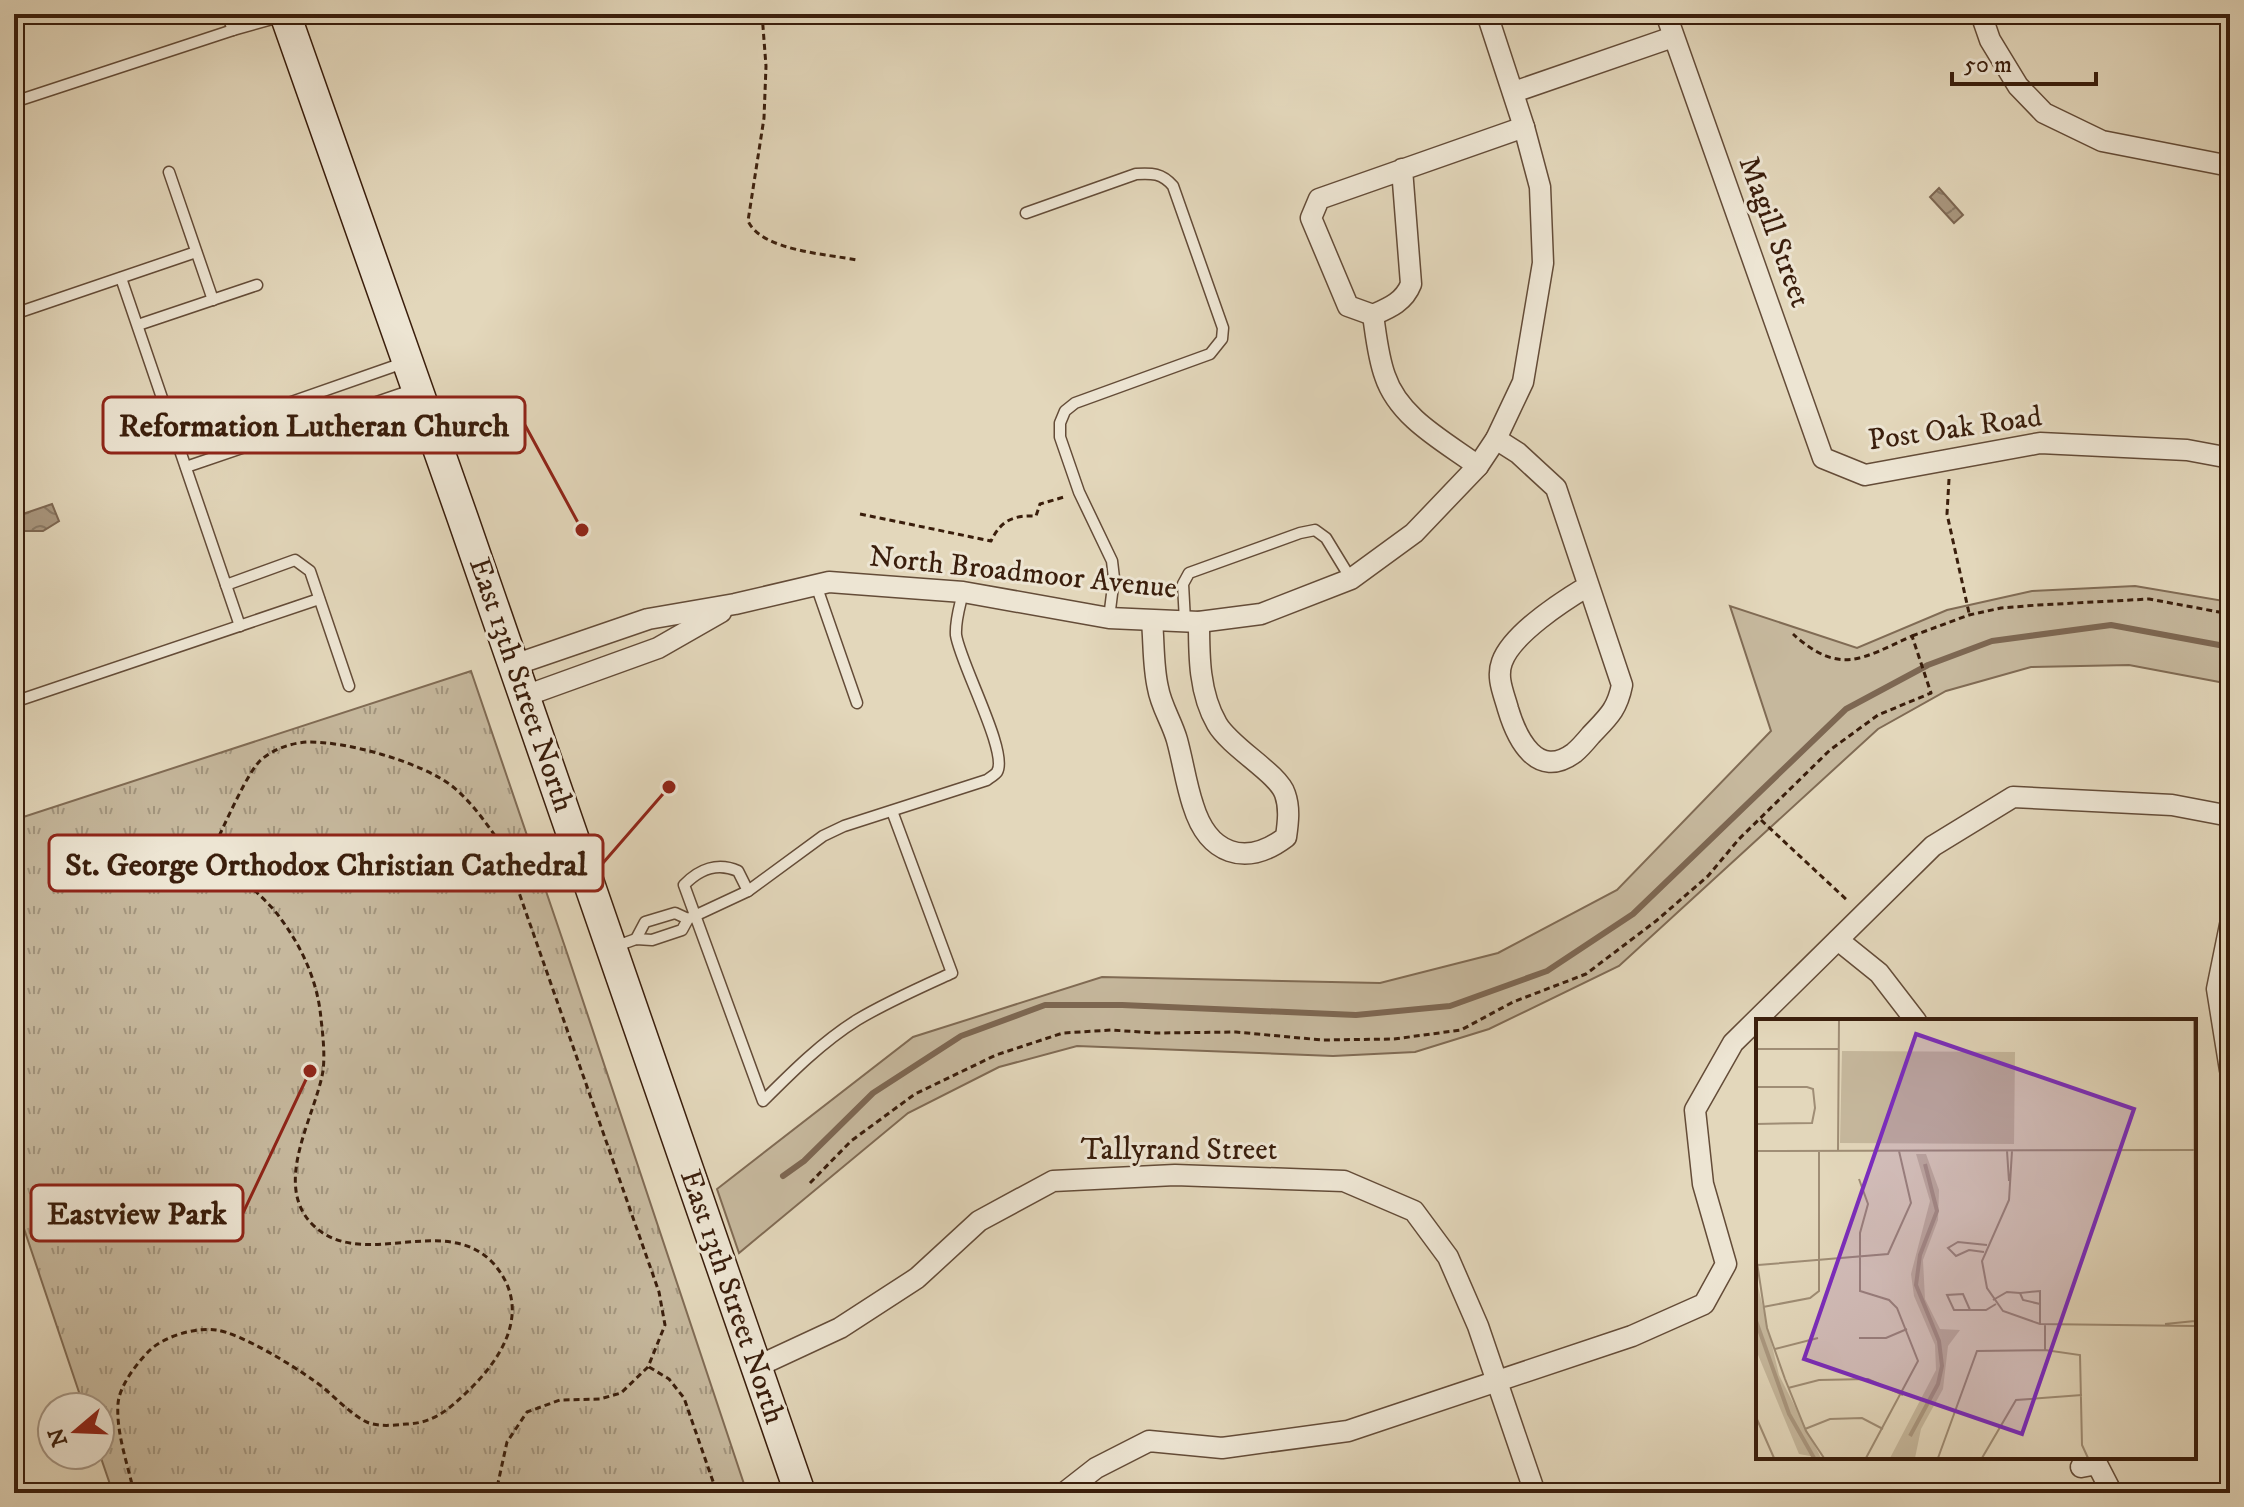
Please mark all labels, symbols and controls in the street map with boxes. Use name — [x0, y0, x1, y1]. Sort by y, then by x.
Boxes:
scale bar — [1952, 36, 2096, 86]
text: 50 m — [1964, 50, 2012, 80]
street label: Magill Street — [1730, 151, 1818, 313]
callout: Reformation Lutheran Church — [103, 397, 525, 453]
street label: Post Oak Road — [1866, 399, 2044, 459]
text: Reformation Lutheran Church — [119, 407, 509, 447]
street label: North Broadmoor Avenue — [867, 538, 1179, 608]
street label: East 13th Street North — [460, 553, 582, 817]
callout: St. George Orthodox Christian Cathedral — [49, 835, 603, 891]
text: St. George Orthodox Christian Cathedral — [65, 846, 587, 886]
inset map — [1756, 1019, 2196, 1459]
street label: Tallyrand Street — [1081, 1132, 1277, 1169]
street label: East 13th Street North — [671, 1165, 793, 1429]
callout: Eastview Park — [31, 1185, 243, 1241]
text: Eastview Park — [47, 1195, 228, 1235]
north arrow — [36, 1391, 116, 1471]
text: N — [43, 1424, 74, 1450]

